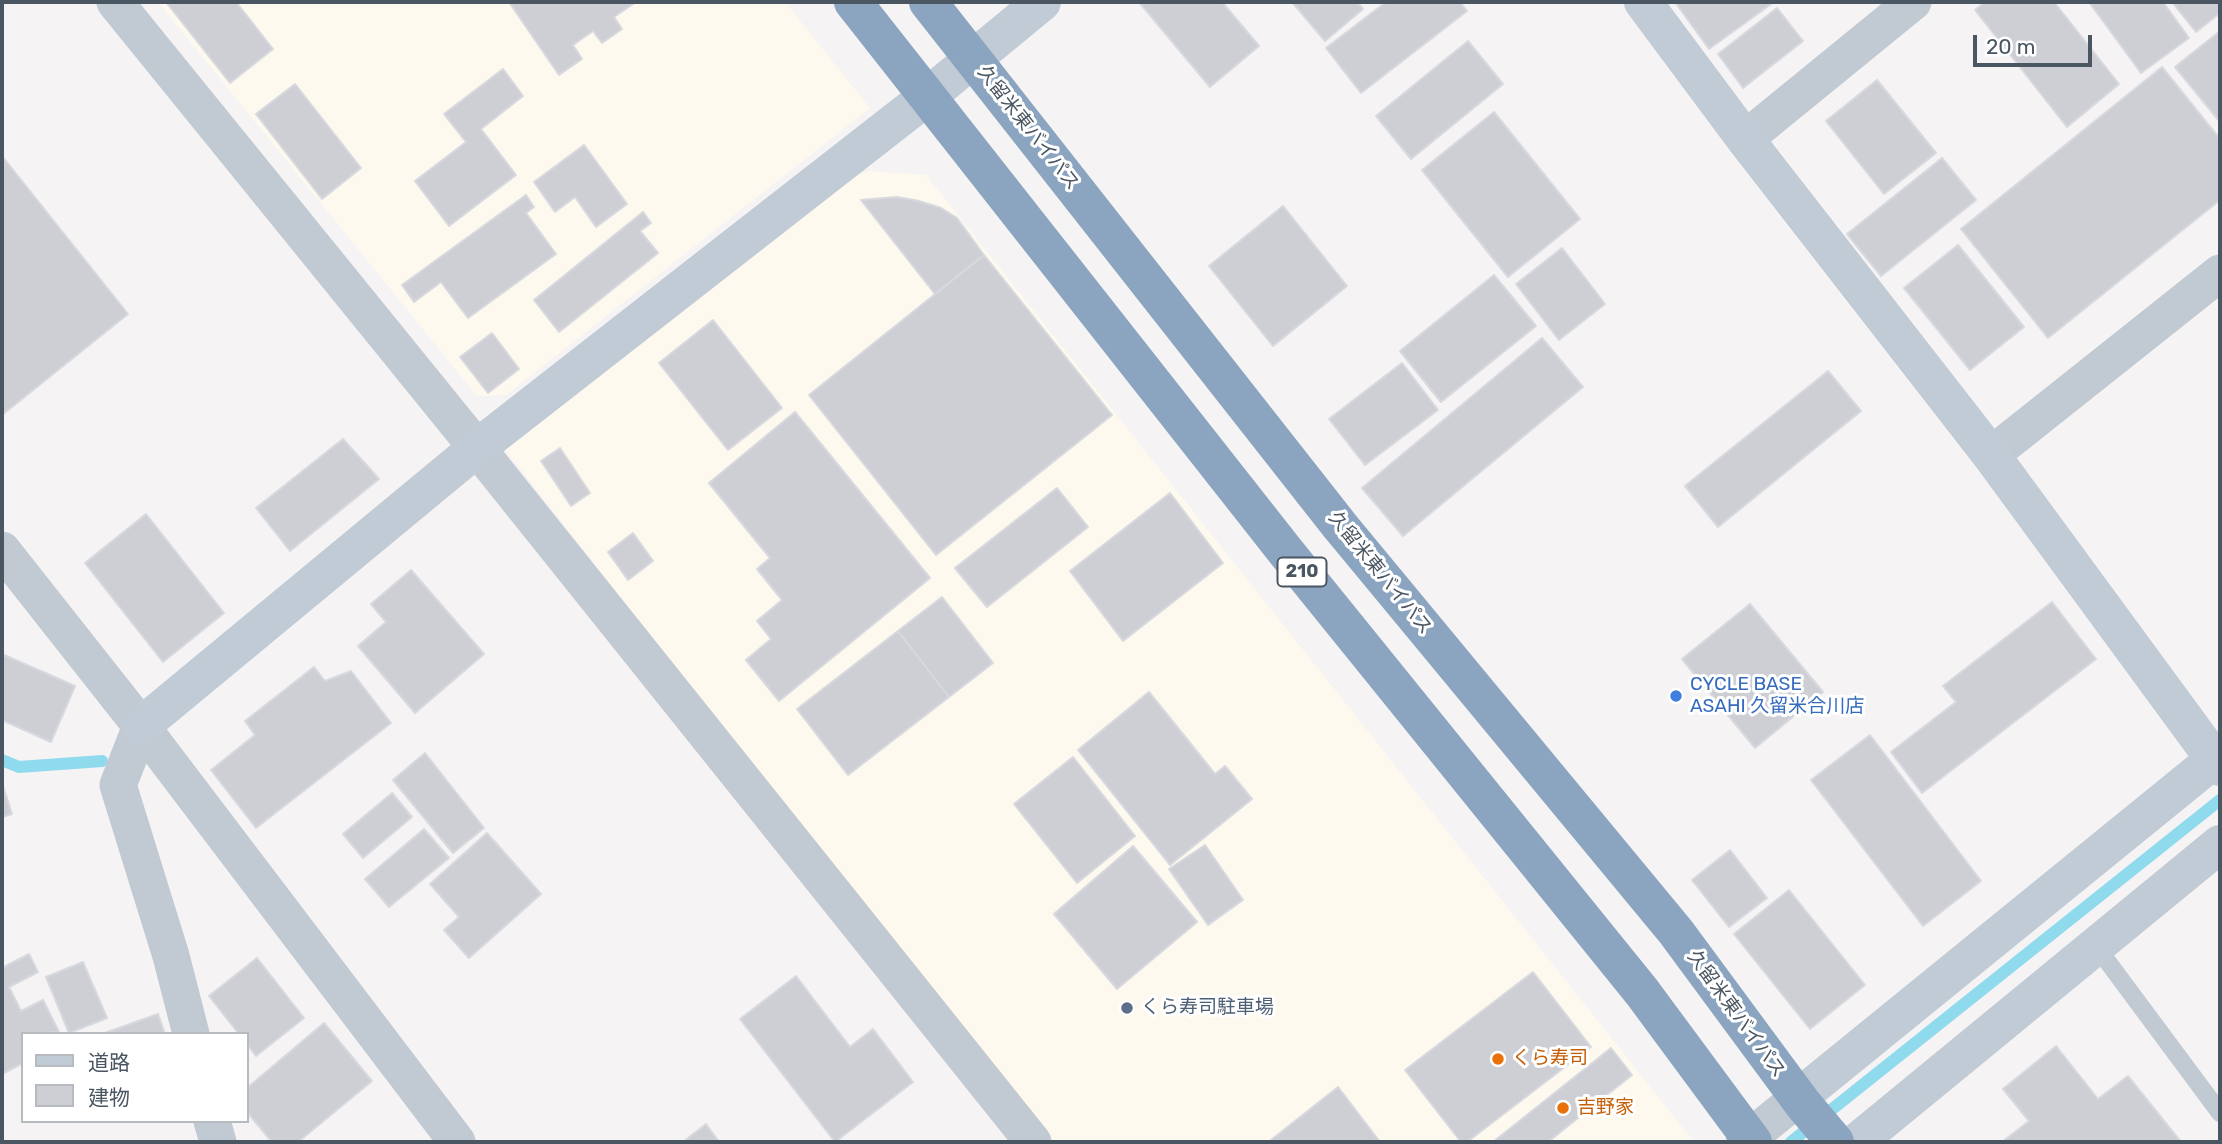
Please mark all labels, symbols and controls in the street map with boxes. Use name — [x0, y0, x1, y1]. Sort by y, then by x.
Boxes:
scale bar — [1977, 21, 2096, 65]
text: 20 m — [1986, 34, 2035, 59]
street label: 久留米東バイパス — [972, 61, 1084, 195]
street label: 久留米東バイパス — [1323, 507, 1437, 639]
road number: 210 — [1278, 558, 1326, 586]
place label: CYCLE BASE ASAHI 久留米合川店 — [1690, 674, 1864, 718]
marker: CYCLE BASE ASAHI 久留米合川店 — [1668, 688, 1684, 704]
street label: 久留米東バイパス — [1682, 946, 1790, 1082]
place label: くら寿司駐車場 — [1141, 997, 1274, 1019]
marker: くら寿司駐車場 — [1119, 1000, 1135, 1016]
legend — [21, 1032, 248, 1123]
place label: くら寿司 — [1512, 1048, 1588, 1070]
text: 道路 — [88, 1050, 130, 1075]
marker: くら寿司 — [1490, 1051, 1506, 1067]
text: 建物 — [88, 1085, 130, 1110]
place label: 吉野家 — [1577, 1097, 1634, 1119]
marker: 吉野家 — [1555, 1100, 1571, 1116]

